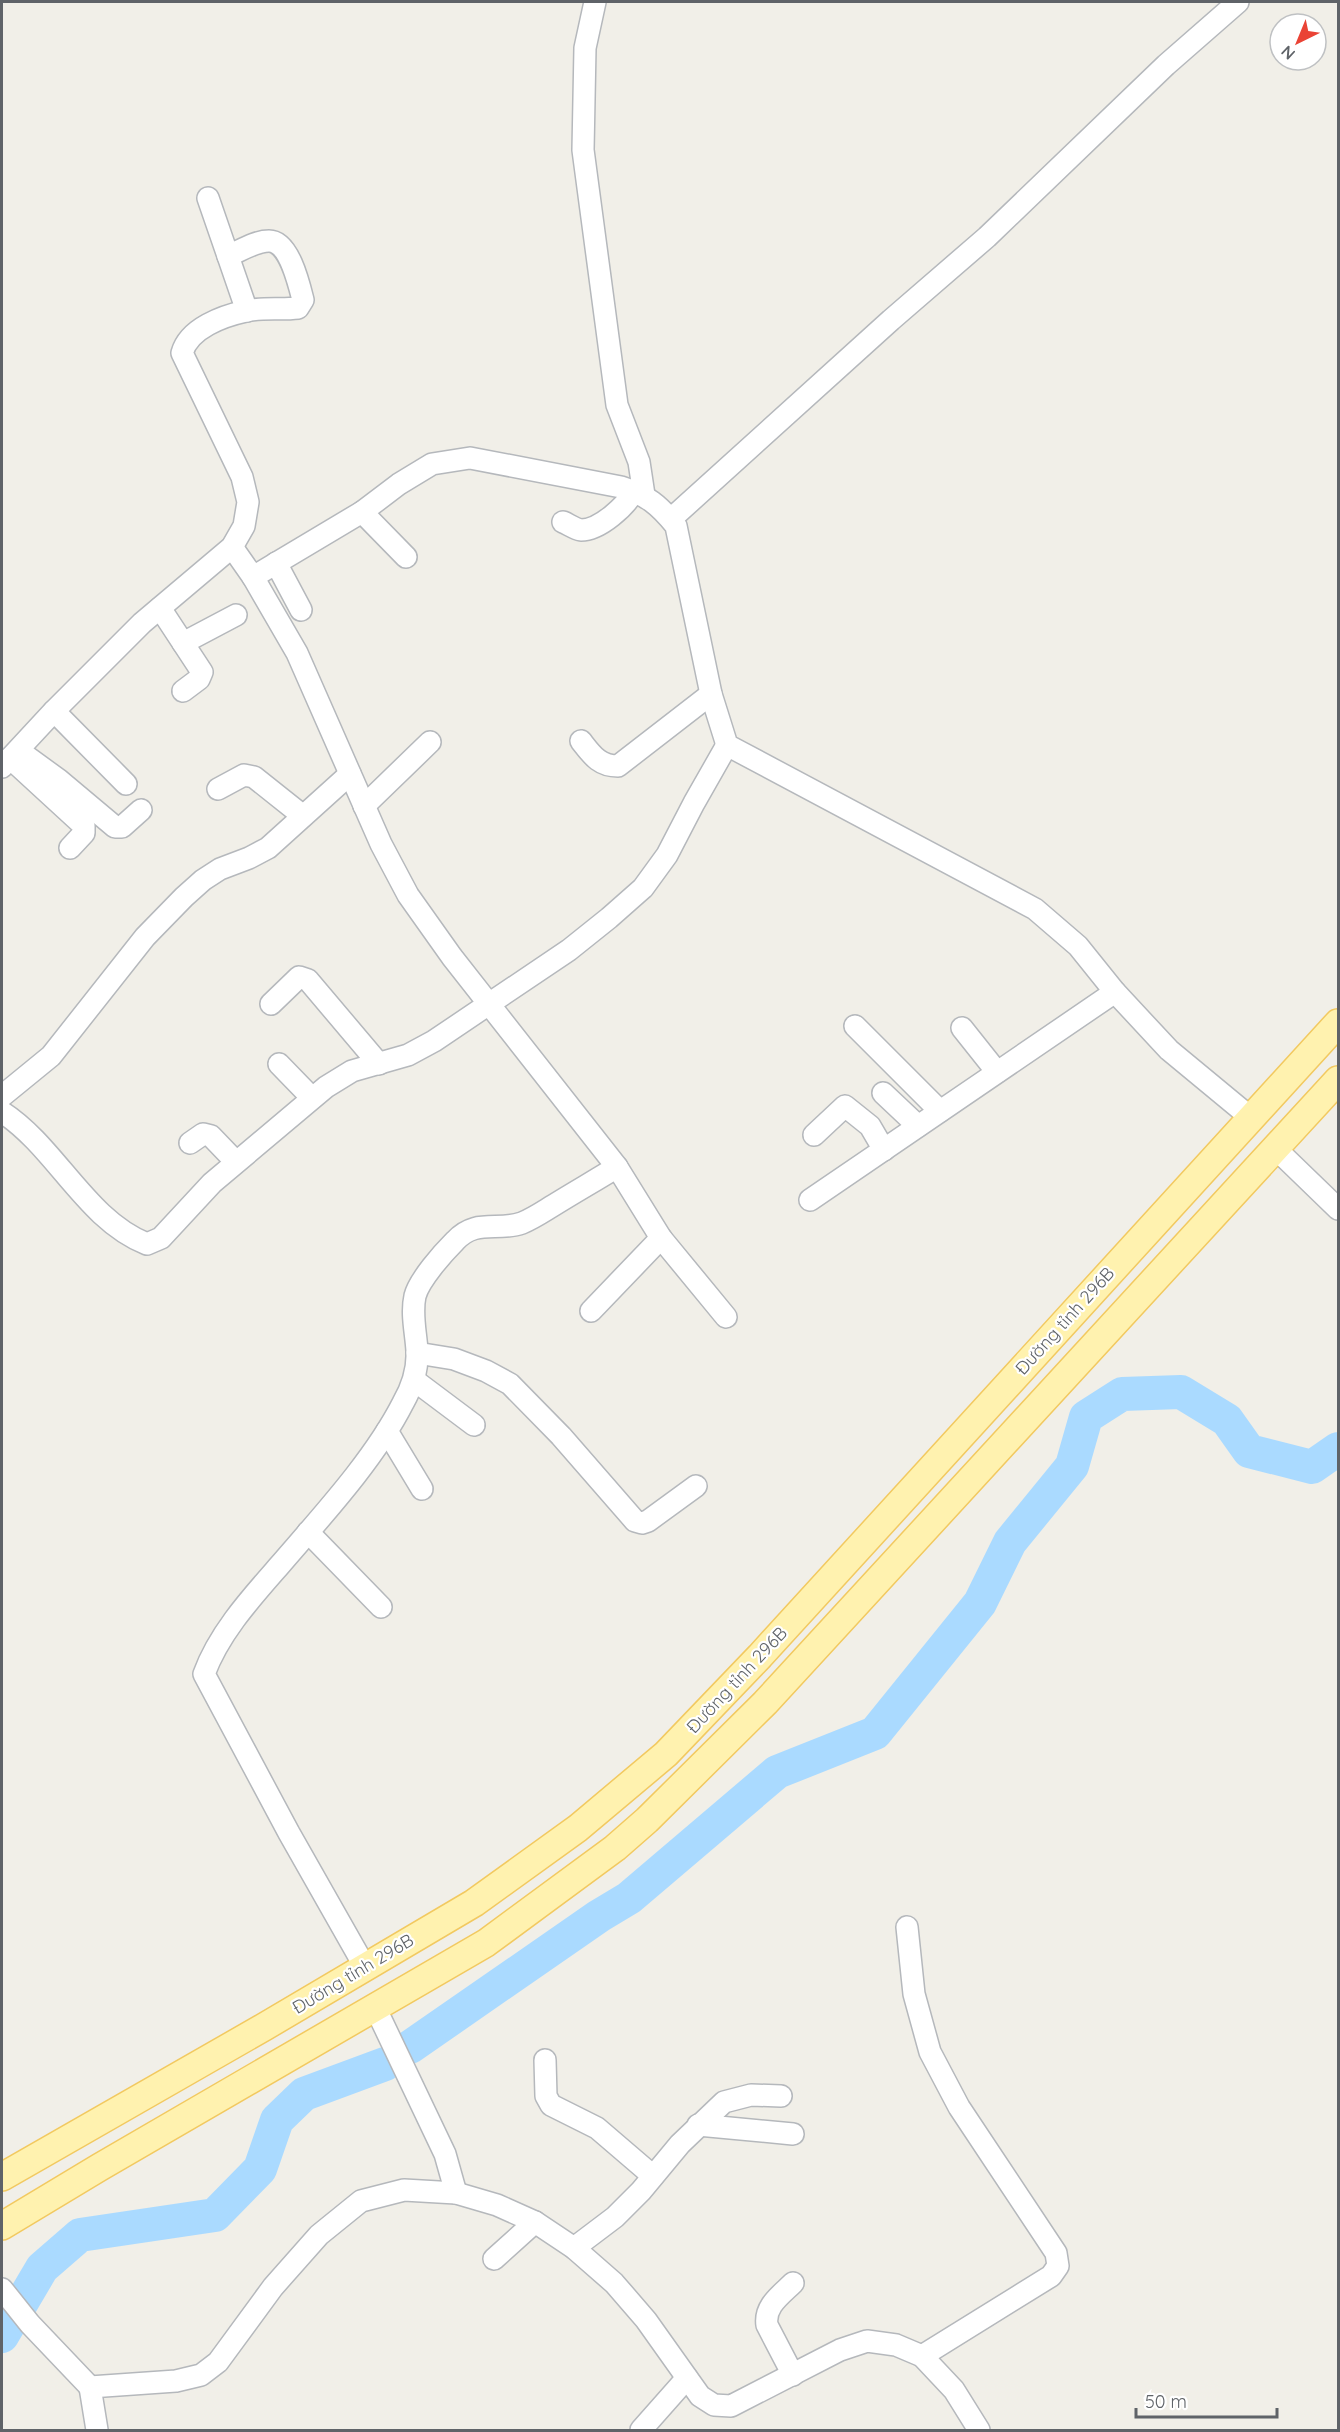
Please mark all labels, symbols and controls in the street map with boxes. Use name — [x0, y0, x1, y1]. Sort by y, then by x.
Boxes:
north arrow — [1268, 12, 1328, 72]
text: N — [1277, 42, 1299, 64]
street label: Đường tỉnh 296B — [1010, 1262, 1119, 1379]
street label: Đường tỉnh 296B — [681, 1622, 792, 1738]
street label: Đường tỉnh 296B — [288, 1928, 418, 2019]
scale bar — [1136, 2381, 1277, 2419]
text: 50 m — [1145, 2390, 1187, 2413]

